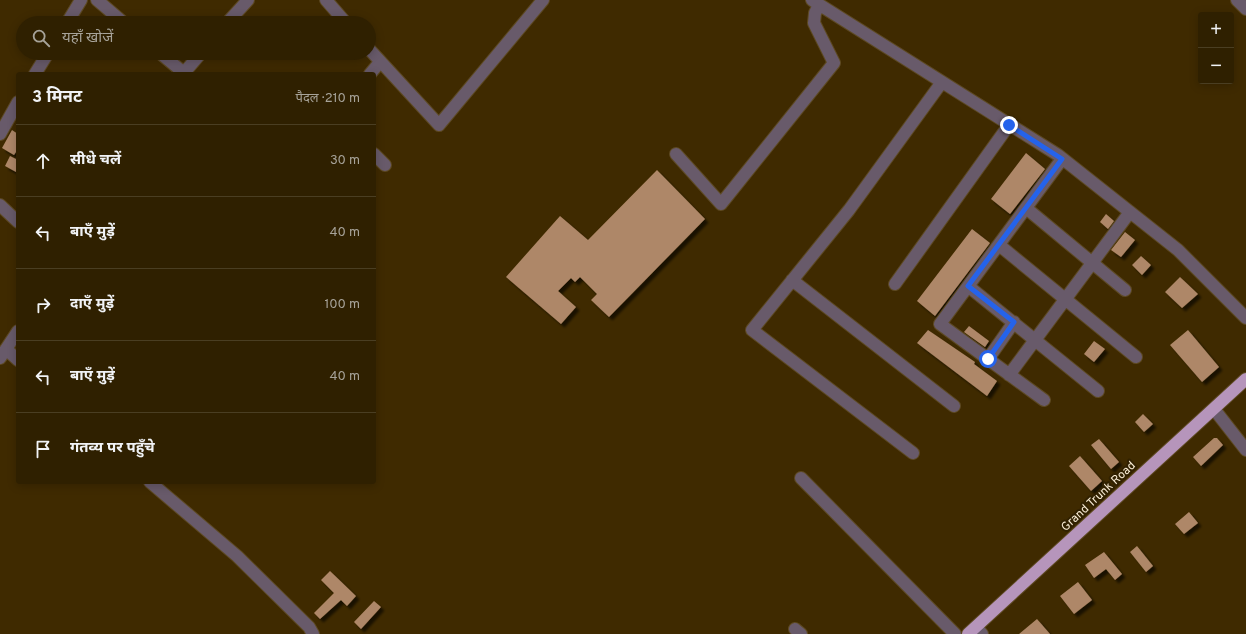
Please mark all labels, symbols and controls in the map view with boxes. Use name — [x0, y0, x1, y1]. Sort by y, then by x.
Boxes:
map controls — [1198, 12, 1234, 84]
button: + — [1198, 12, 1234, 48]
search box — [16, 16, 376, 60]
icon: search — [30, 27, 52, 49]
text: यहाँ खोजें — [62, 29, 113, 48]
button: − — [1198, 48, 1234, 84]
text: 3 मिनट — [32, 87, 82, 109]
text: पैदल · 210 m — [296, 91, 360, 107]
route end — [1000, 116, 1018, 134]
icon: ahead — [32, 150, 54, 172]
text: सीधे चलें — [70, 151, 121, 170]
text: 30 m — [330, 153, 360, 169]
icon: left — [32, 222, 54, 244]
text: बाएँ मुड़ें — [70, 223, 115, 242]
text: 40 m — [330, 225, 360, 241]
icon: right — [32, 294, 54, 316]
text: दाएँ मुड़ें — [70, 295, 114, 314]
text: 100 m — [324, 297, 360, 313]
route start — [979, 350, 997, 368]
icon: left — [32, 366, 54, 388]
text: बाएँ मुड़ें — [70, 367, 115, 386]
text: 40 m — [330, 369, 360, 385]
icon: arrive — [32, 438, 54, 460]
text: गंतव्य पर पहुँचे — [70, 439, 155, 458]
street label: Grand Trunk Road — [1058, 458, 1139, 535]

